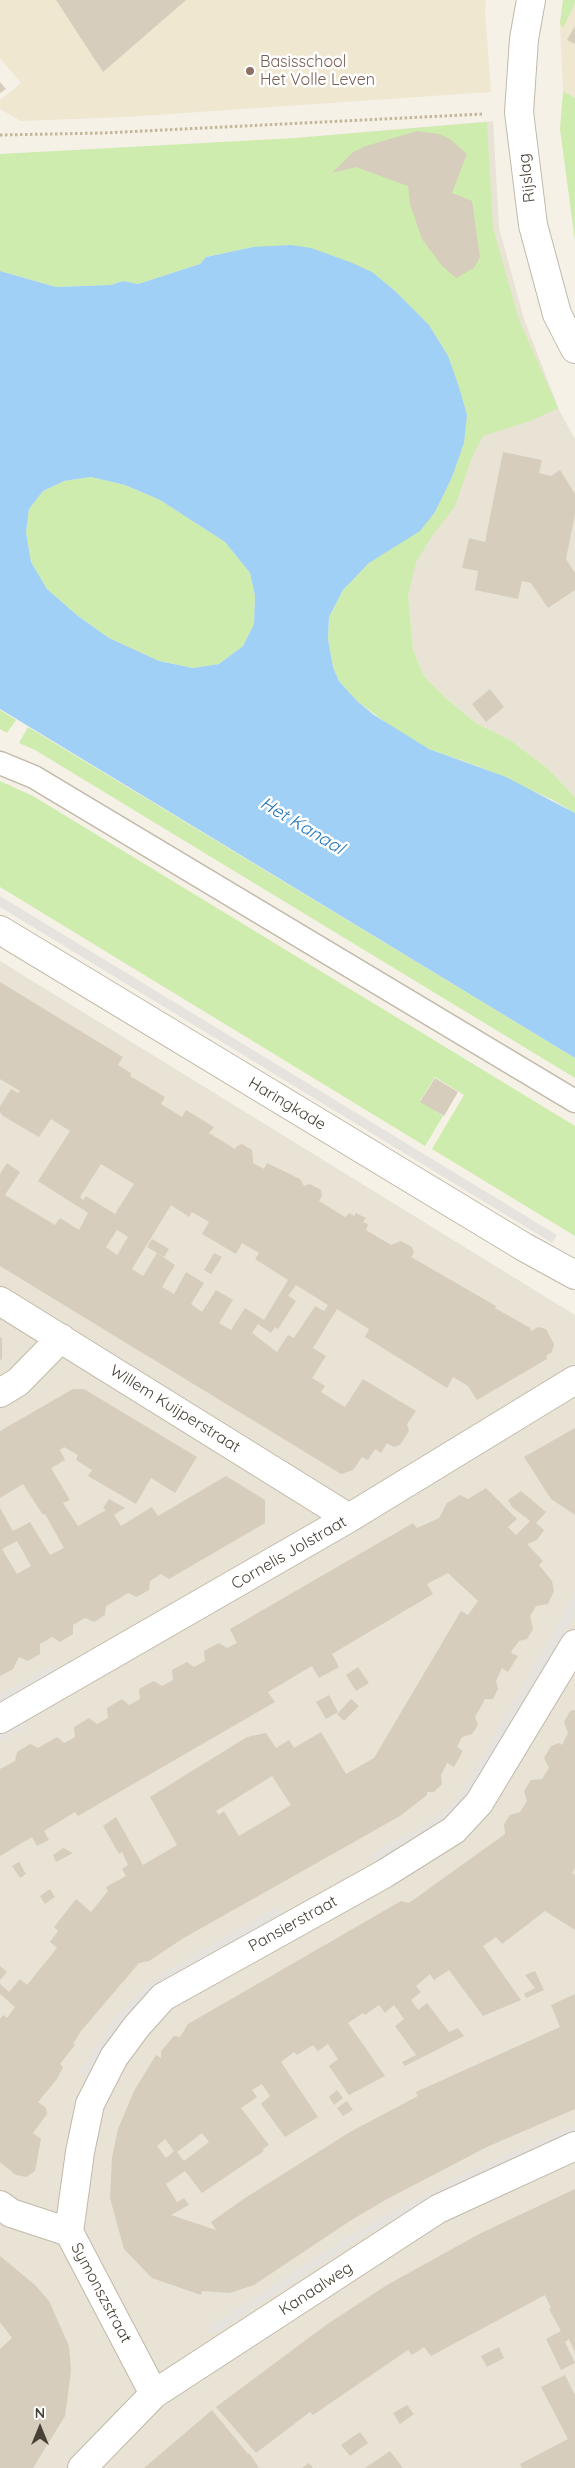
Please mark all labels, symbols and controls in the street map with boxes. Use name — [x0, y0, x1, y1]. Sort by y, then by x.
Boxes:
place label: Basisschool Het Volle Leven — [260, 52, 375, 90]
marker: Basisschool Het Volle Leven — [244, 65, 256, 77]
street label: Rijslag — [514, 152, 540, 204]
water label: Het Kanaal — [256, 793, 348, 859]
street label: Haringkade — [245, 1073, 329, 1135]
street label: Willem Kuijperstraat — [106, 1361, 244, 1457]
street label: Cornelis Jolstraat — [228, 1512, 350, 1594]
street label: Pansierstraat — [245, 1892, 341, 1956]
street label: Symonszstraat — [67, 2240, 135, 2346]
street label: Kanaalweg — [276, 2258, 356, 2320]
north arrow — [15, 2403, 65, 2453]
text: N — [35, 2404, 45, 2422]

